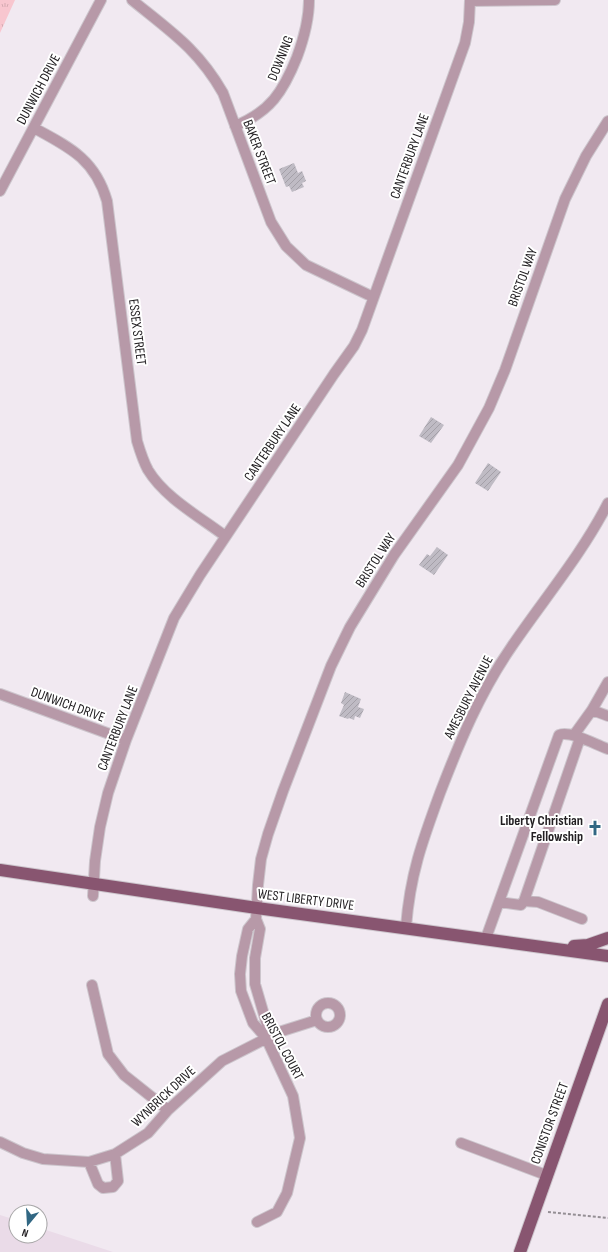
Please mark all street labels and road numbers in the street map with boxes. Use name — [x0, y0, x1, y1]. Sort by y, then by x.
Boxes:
street label: DOWNING — [264, 33, 297, 83]
street label: DUNWICH DRIVE — [13, 51, 64, 127]
street label: CANTERBURY LANE — [386, 111, 433, 201]
street label: BAKER STREET — [239, 117, 280, 187]
street label: BRISTOL WAY — [504, 245, 541, 309]
street label: ESSEX STREET — [125, 298, 150, 367]
street label: CANTERBURY LANE — [240, 400, 305, 484]
street label: BRISTOL WAY — [352, 530, 399, 591]
street label: AMESBURY AVENUE — [440, 653, 497, 743]
street label: DUNWICH DRIVE — [29, 683, 107, 726]
street label: CANTERBURY LANE — [93, 683, 142, 773]
street label: WEST LIBERTY DRIVE — [257, 885, 355, 914]
street label: BRISTOL COURT — [258, 1010, 308, 1083]
street label: WYNBRICK DRIVE — [128, 1062, 199, 1130]
street label: CONISTOR STREET — [527, 1080, 572, 1166]

